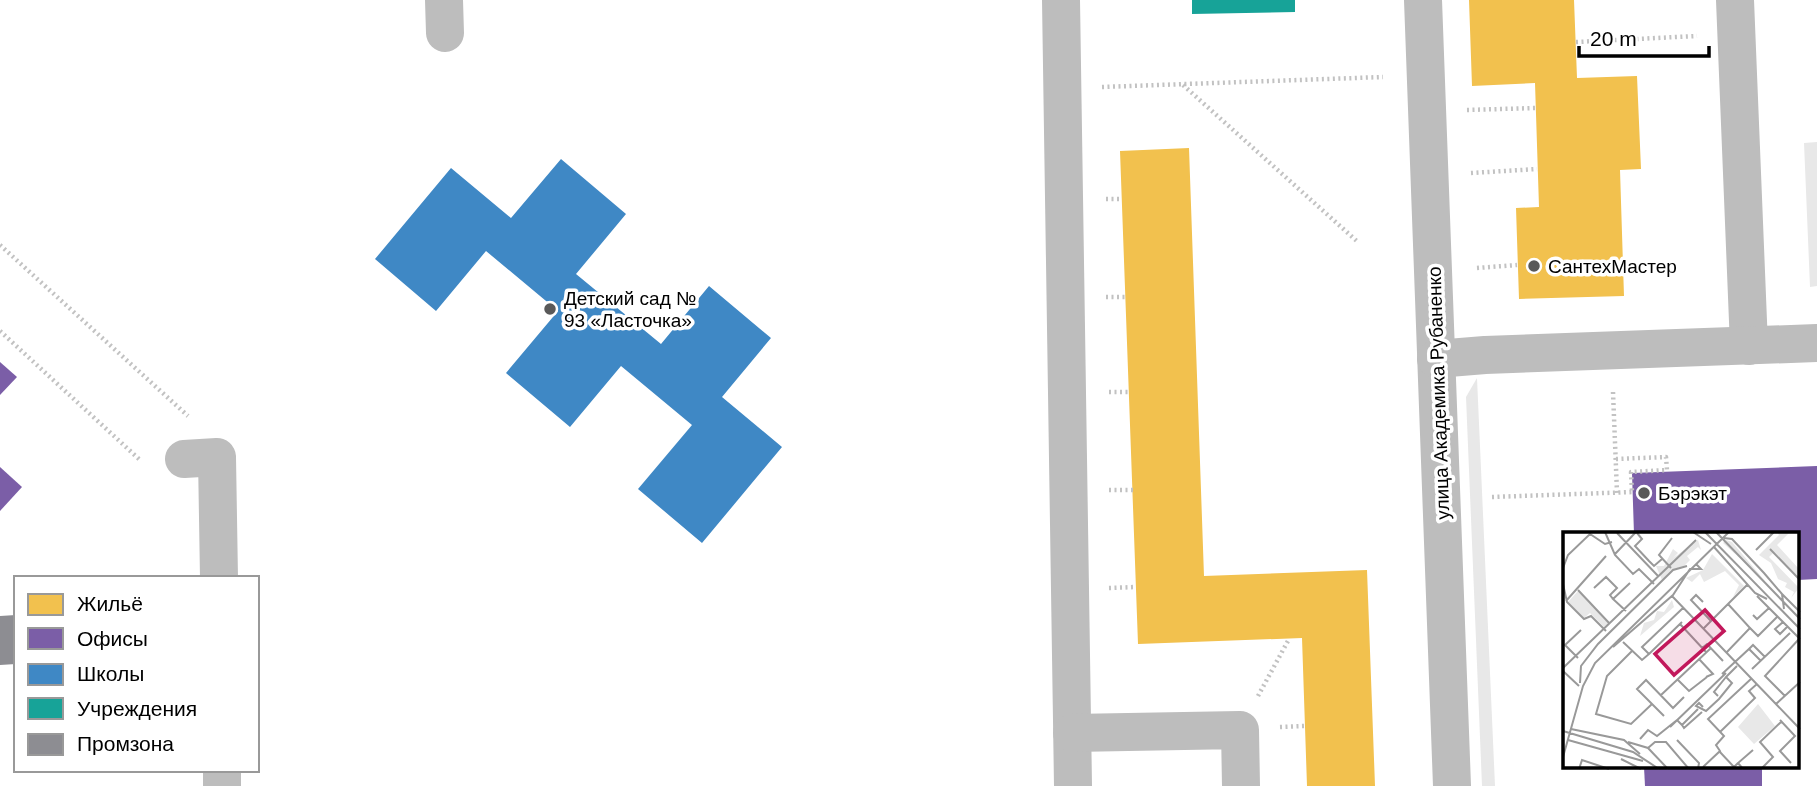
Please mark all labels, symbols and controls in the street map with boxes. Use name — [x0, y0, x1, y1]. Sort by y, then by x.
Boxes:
scale bar — [1579, 14, 1708, 58]
text: 20 m — [1590, 27, 1637, 50]
place label: СантехМастер — [1548, 256, 1677, 277]
marker: СантехМастер — [1526, 258, 1542, 274]
street label: улица Академика Рубаненко — [1424, 266, 1453, 520]
place label: Детский сад № 93 «Ласточка» — [564, 288, 696, 331]
marker: Детский сад № 93 «Ласточка» — [542, 301, 558, 317]
place label: Бэрэкэт — [1658, 483, 1727, 504]
marker: Бэрэкэт — [1636, 485, 1652, 501]
inset map — [1563, 532, 1800, 768]
legend — [14, 576, 259, 772]
text: Жильё — [77, 592, 143, 615]
text: Офисы — [77, 627, 148, 650]
text: Школы — [77, 662, 144, 685]
text: Учреждения — [77, 697, 197, 720]
text: Промзона — [77, 732, 174, 755]

